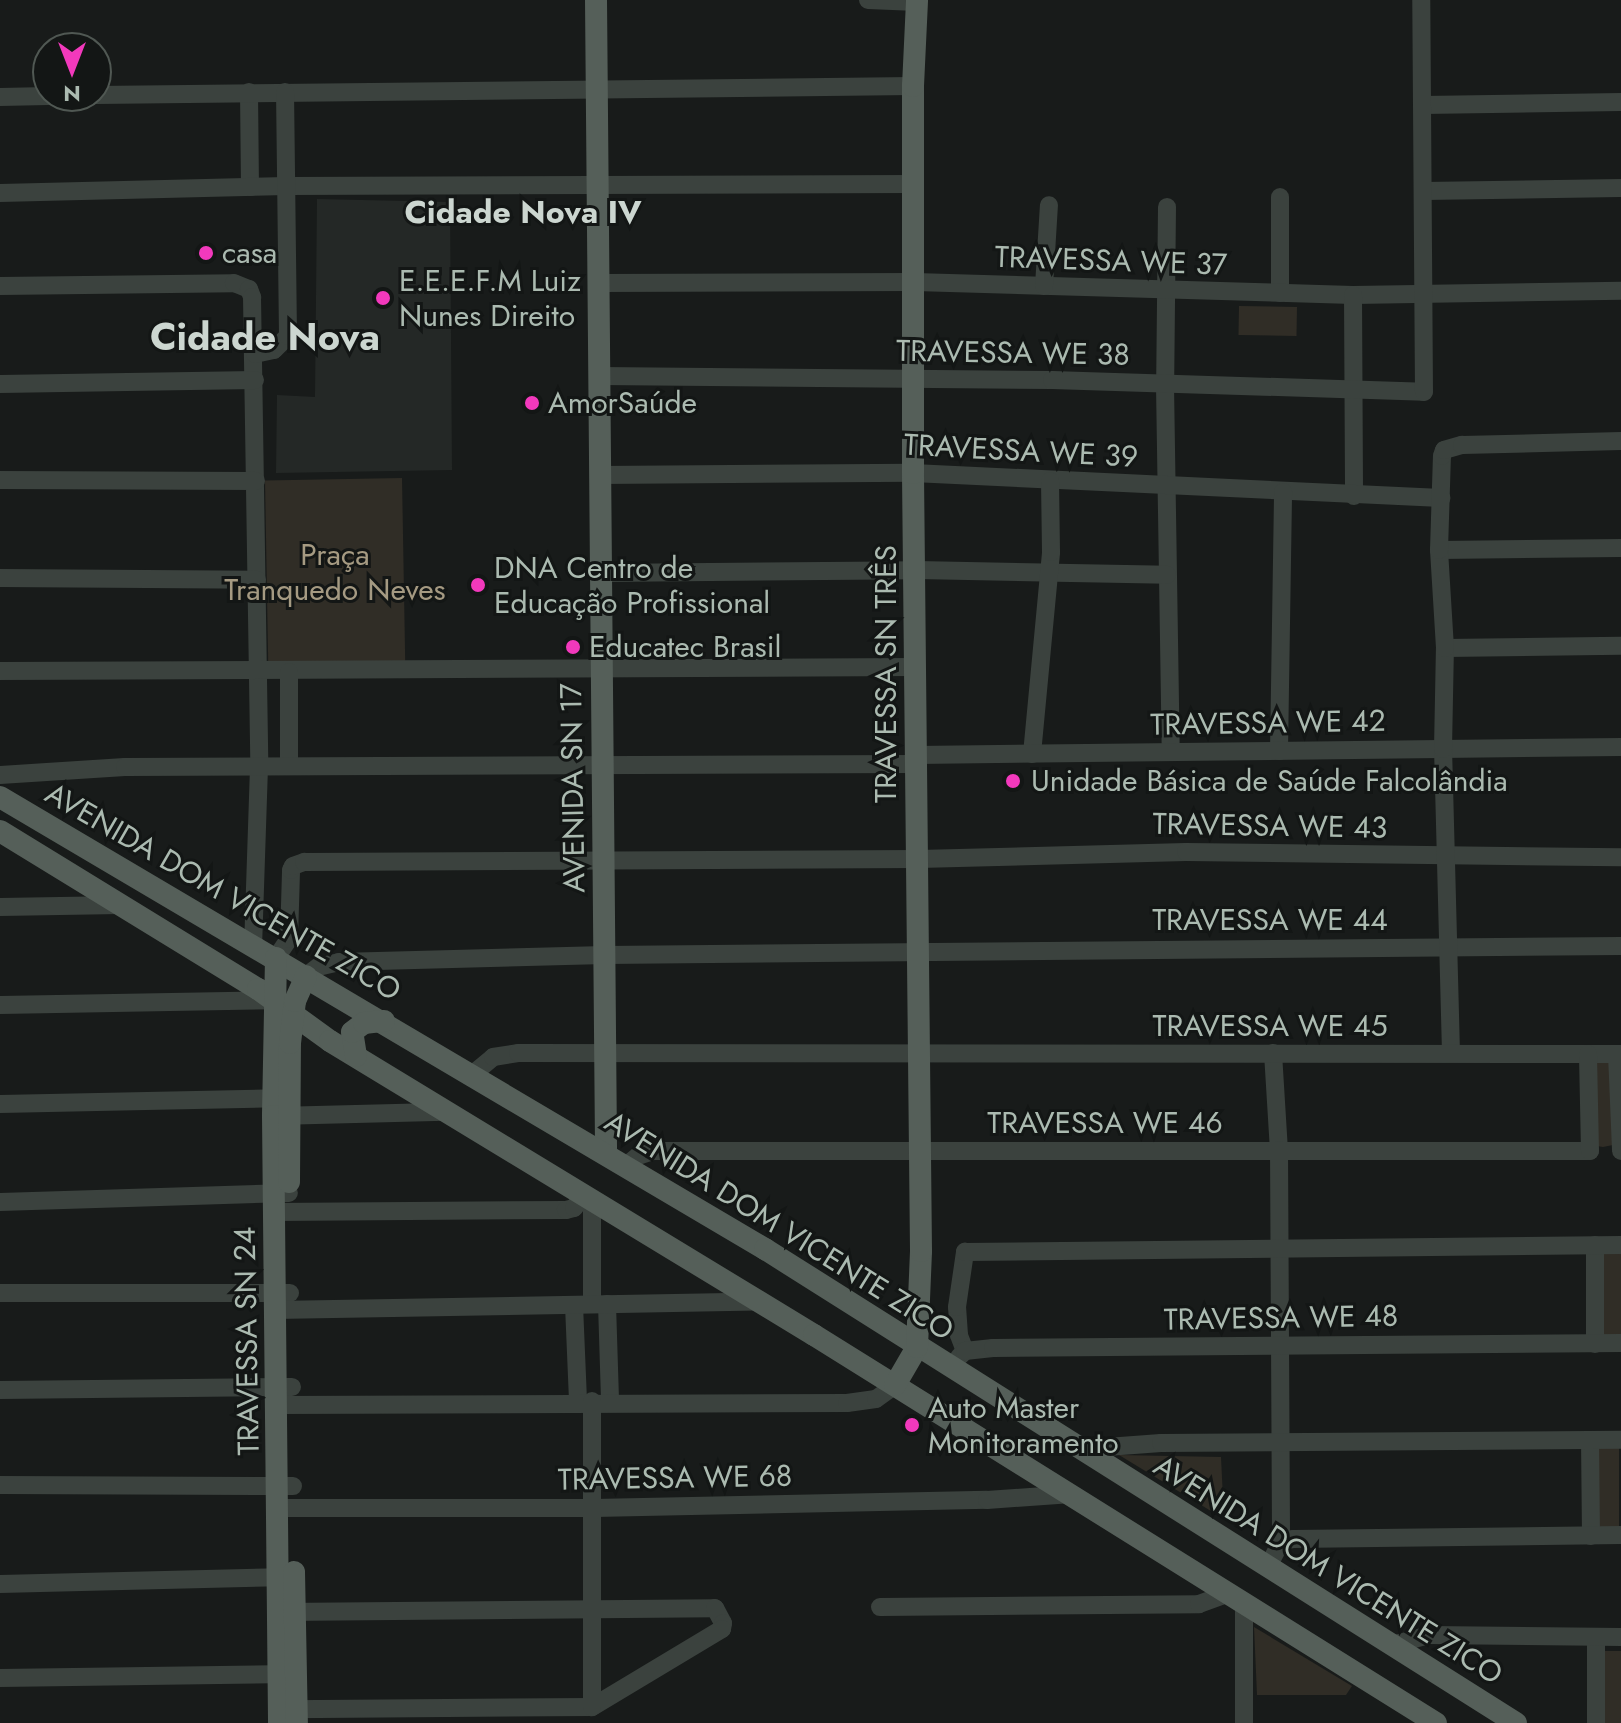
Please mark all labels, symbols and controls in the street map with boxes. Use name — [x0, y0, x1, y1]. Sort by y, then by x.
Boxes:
north arrow — [32, 32, 112, 112]
text: N — [63, 78, 81, 110]
district label: Cidade Nova IV — [404, 193, 642, 231]
place label: casa — [222, 235, 277, 271]
street label: TRAVESSA WE 37 — [994, 239, 1228, 283]
marker: casa — [197, 244, 215, 262]
place label: E.E.E.F.M Luiz Nunes Direito — [399, 263, 581, 334]
marker: E.E.E.F.M Luiz Nunes Direito — [374, 289, 392, 307]
district label: Cidade Nova — [150, 314, 380, 360]
street label: TRAVESSA WE 38 — [896, 333, 1130, 373]
place label: AmorSaúde — [548, 385, 697, 421]
marker: AmorSaúde — [523, 394, 541, 412]
street label: TRAVESSA WE 39 — [903, 427, 1139, 475]
park label: Praça Tranquedo Neves — [224, 537, 446, 608]
street label: TRAVESSA SN TRÊS — [868, 545, 904, 803]
place label: DNA Centro de Educação Profissional — [494, 550, 770, 620]
marker: DNA Centro de Educação Profissional — [469, 576, 487, 594]
place label: Educatec Brasil — [589, 629, 781, 665]
marker: Educatec Brasil — [564, 638, 582, 656]
street label: AVENIDA SN 17 — [553, 683, 593, 893]
street label: TRAVESSA WE 42 — [1150, 703, 1386, 743]
place label: Unidade Básica de Saúde Falcolândia — [1031, 763, 1508, 799]
marker: Unidade Básica de Saúde Falcolândia — [1002, 770, 1024, 792]
street label: AVENIDA DOM VICENTE ZICO — [39, 775, 407, 1009]
street label: TRAVESSA WE 43 — [1152, 806, 1388, 846]
street label: TRAVESSA WE 44 — [1152, 902, 1388, 938]
street label: TRAVESSA WE 45 — [1152, 1008, 1388, 1044]
street label: AVENIDA DOM VICENTE ZICO — [598, 1104, 960, 1348]
street label: TRAVESSA WE 46 — [987, 1105, 1223, 1141]
street label: TRAVESSA SN 24 — [227, 1226, 267, 1456]
street label: TRAVESSA WE 48 — [1163, 1298, 1399, 1338]
place label: Auto Master Monitoramento — [928, 1390, 1119, 1460]
marker: Auto Master Monitoramento — [903, 1416, 921, 1434]
street label: AVENIDA DOM VICENTE ZICO — [1147, 1448, 1509, 1692]
street label: TRAVESSA WE 68 — [558, 1458, 792, 1498]

